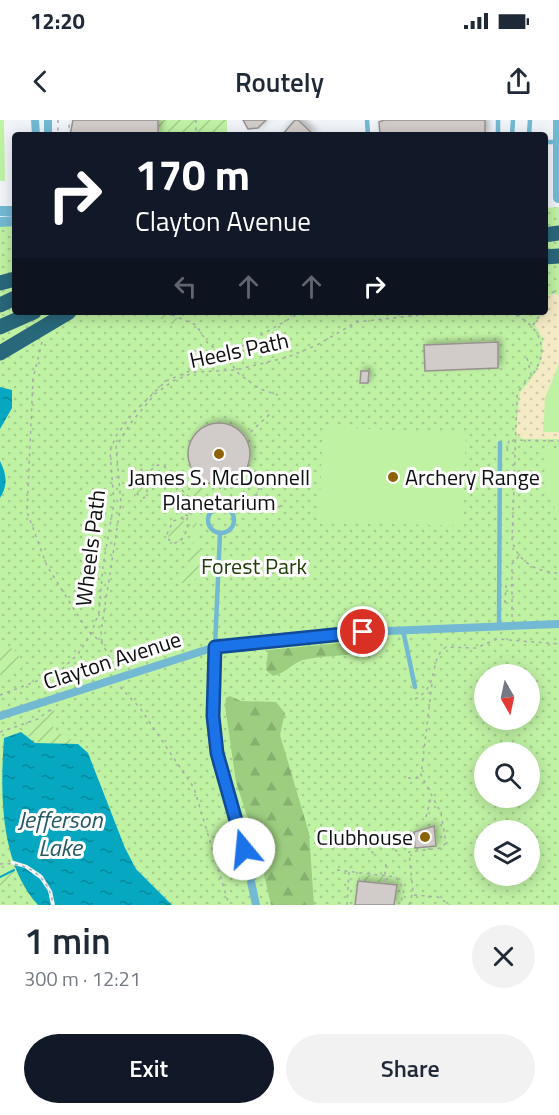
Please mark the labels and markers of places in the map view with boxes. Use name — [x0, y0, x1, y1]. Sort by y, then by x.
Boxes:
marker: James S. McDonnell Planetarium — [212, 447, 226, 461]
place label: James S. McDonnell Planetarium — [128, 460, 310, 519]
place label: Archery Range — [405, 460, 540, 494]
marker: Archery Range — [386, 470, 400, 484]
pin — [337, 606, 388, 657]
place label: Clubhouse — [316, 820, 413, 854]
marker: Clubhouse — [418, 830, 432, 844]

